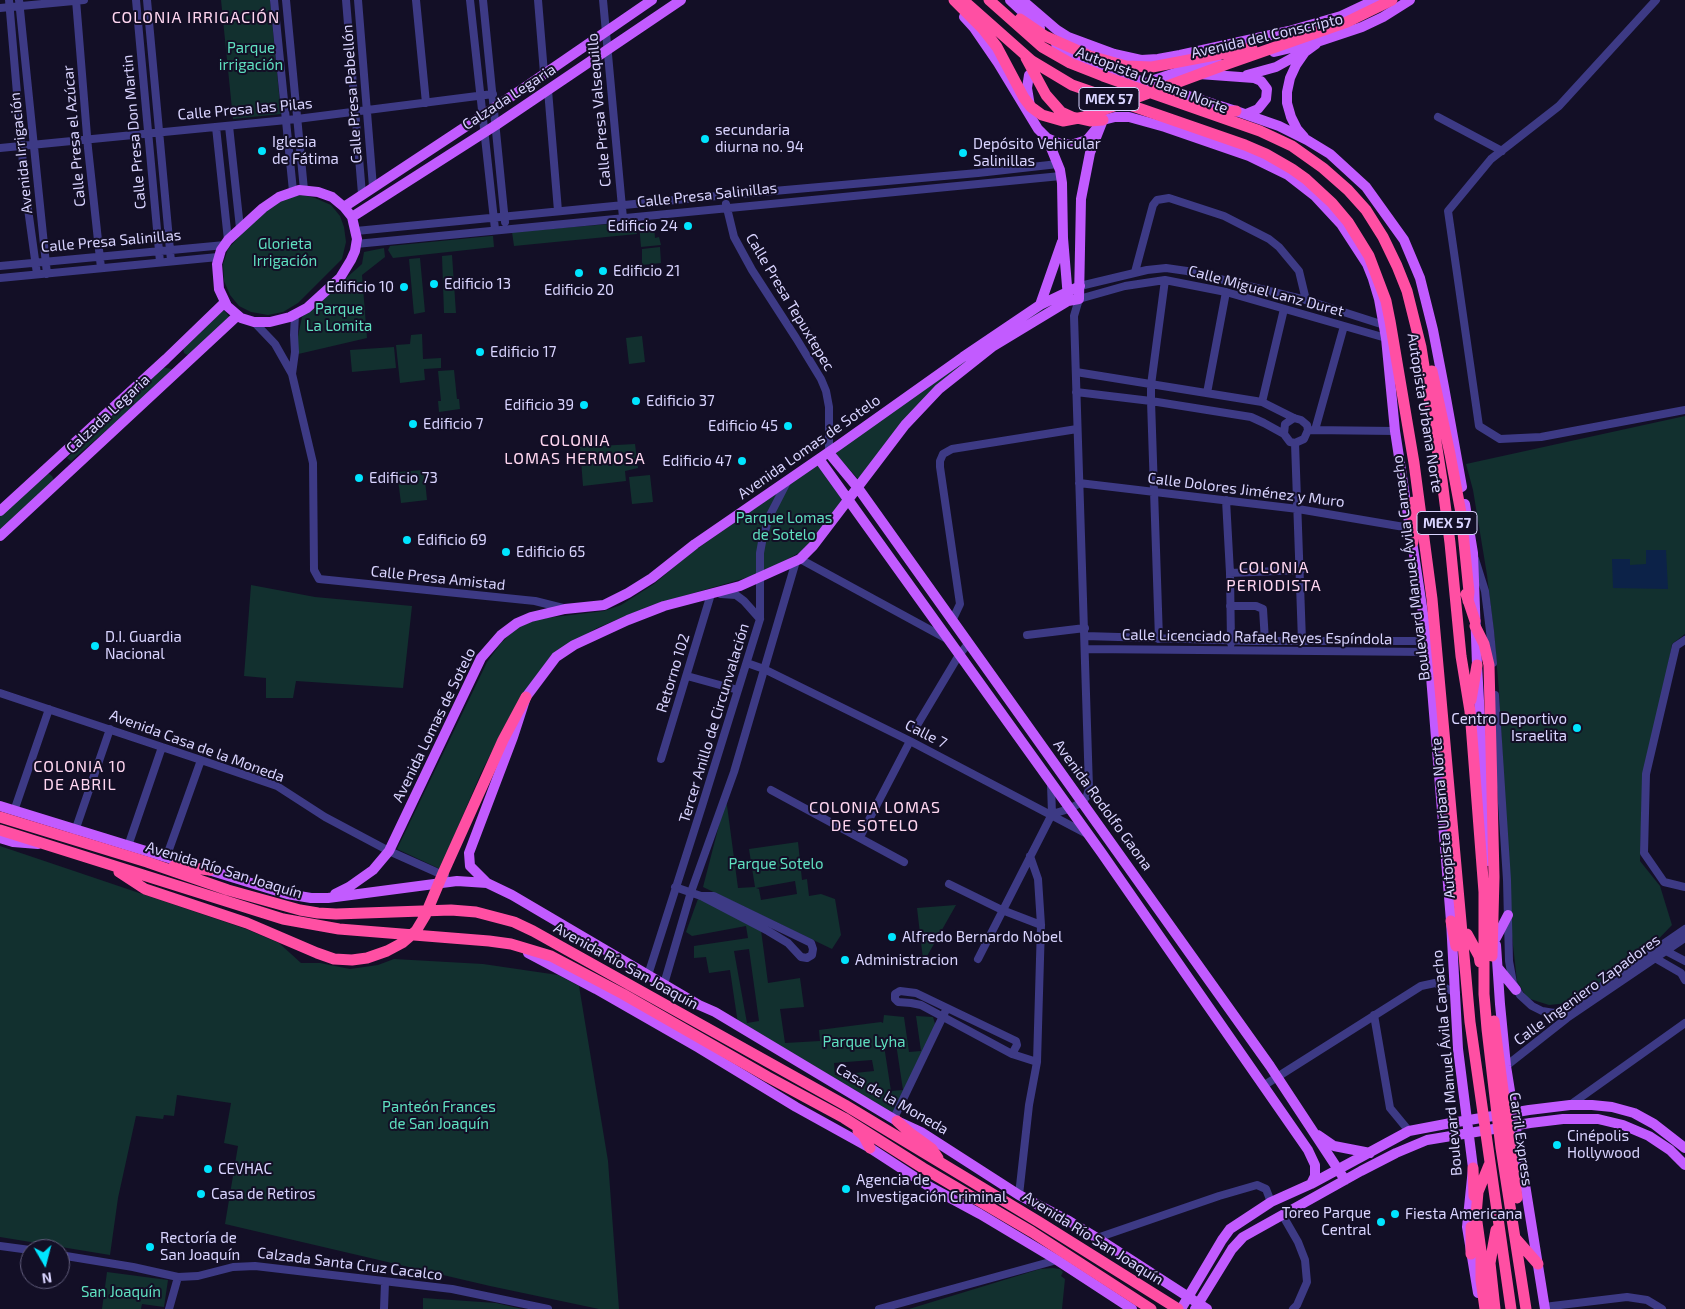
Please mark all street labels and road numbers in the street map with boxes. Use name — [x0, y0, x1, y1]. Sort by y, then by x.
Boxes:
street label: Avenida del Conscripto — [1189, 10, 1345, 62]
street label: Calle Presa Pabellón — [338, 24, 366, 164]
street label: Calle Presa Valsequillo — [583, 32, 615, 188]
street label: Autopista Urbana Norte — [1073, 43, 1231, 117]
street label: Calle Presa Don Martin — [118, 54, 150, 210]
street label: Calzada Legaria — [459, 60, 559, 134]
street label: Calle Presa el Azúcar — [59, 64, 89, 208]
road number: MEX 57 — [1079, 88, 1139, 110]
street label: Avenida Irrigación — [6, 91, 36, 215]
street label: Calle Presa las Pilas — [177, 94, 313, 124]
street label: Calle Presa Salinillas — [636, 179, 778, 211]
street label: Calle Presa Salinillas — [40, 226, 182, 256]
street label: Calle Presa Tepuxtepec — [742, 230, 838, 374]
street label: Calle Miguel Lanz Duret — [1186, 262, 1346, 320]
street label: Autopista Urbana Norte — [1403, 332, 1447, 494]
street label: Calzada Legaria — [63, 371, 153, 457]
street label: Avenida Lomas de Sotelo — [734, 391, 884, 503]
street label: Boulevard Manuel Ávila Camacho — [1388, 454, 1434, 682]
street label: Calle Dolores Jiménez y Muro — [1146, 469, 1346, 511]
road number: MEX 57 — [1417, 512, 1477, 534]
street label: Calle Presa Amistad — [370, 562, 506, 594]
street label: Tercer Anillo de Circunvalación — [675, 621, 753, 825]
street label: Calle Licenciado Rafael Reyes Espíndola — [1122, 626, 1392, 648]
street label: Retorno 102 — [652, 631, 694, 715]
street label: Avenida Lomas de Sotelo — [389, 645, 479, 805]
street label: Avenida Casa de la Moneda — [107, 706, 287, 786]
street label: Calle 7 — [902, 716, 950, 752]
street label: Avenida Rodolfo Gaona — [1049, 736, 1157, 874]
street label: Autopista Urbana Norte — [1427, 737, 1459, 899]
street label: Avenida Río San Joaquín — [144, 838, 304, 902]
street label: Avenida Río San Joaquín — [551, 919, 701, 1013]
street label: Calle Ingeniero Zapadores — [1510, 931, 1664, 1049]
street label: Boulevard Manuel Ávila Camacho — [1428, 949, 1466, 1177]
street label: Casa de la Moneda — [832, 1059, 952, 1139]
street label: Carril Express — [1506, 1091, 1536, 1187]
street label: Avenida Río San Joaquín — [1019, 1187, 1167, 1289]
street label: Calzada Santa Cruz Cacalco — [256, 1244, 444, 1284]

